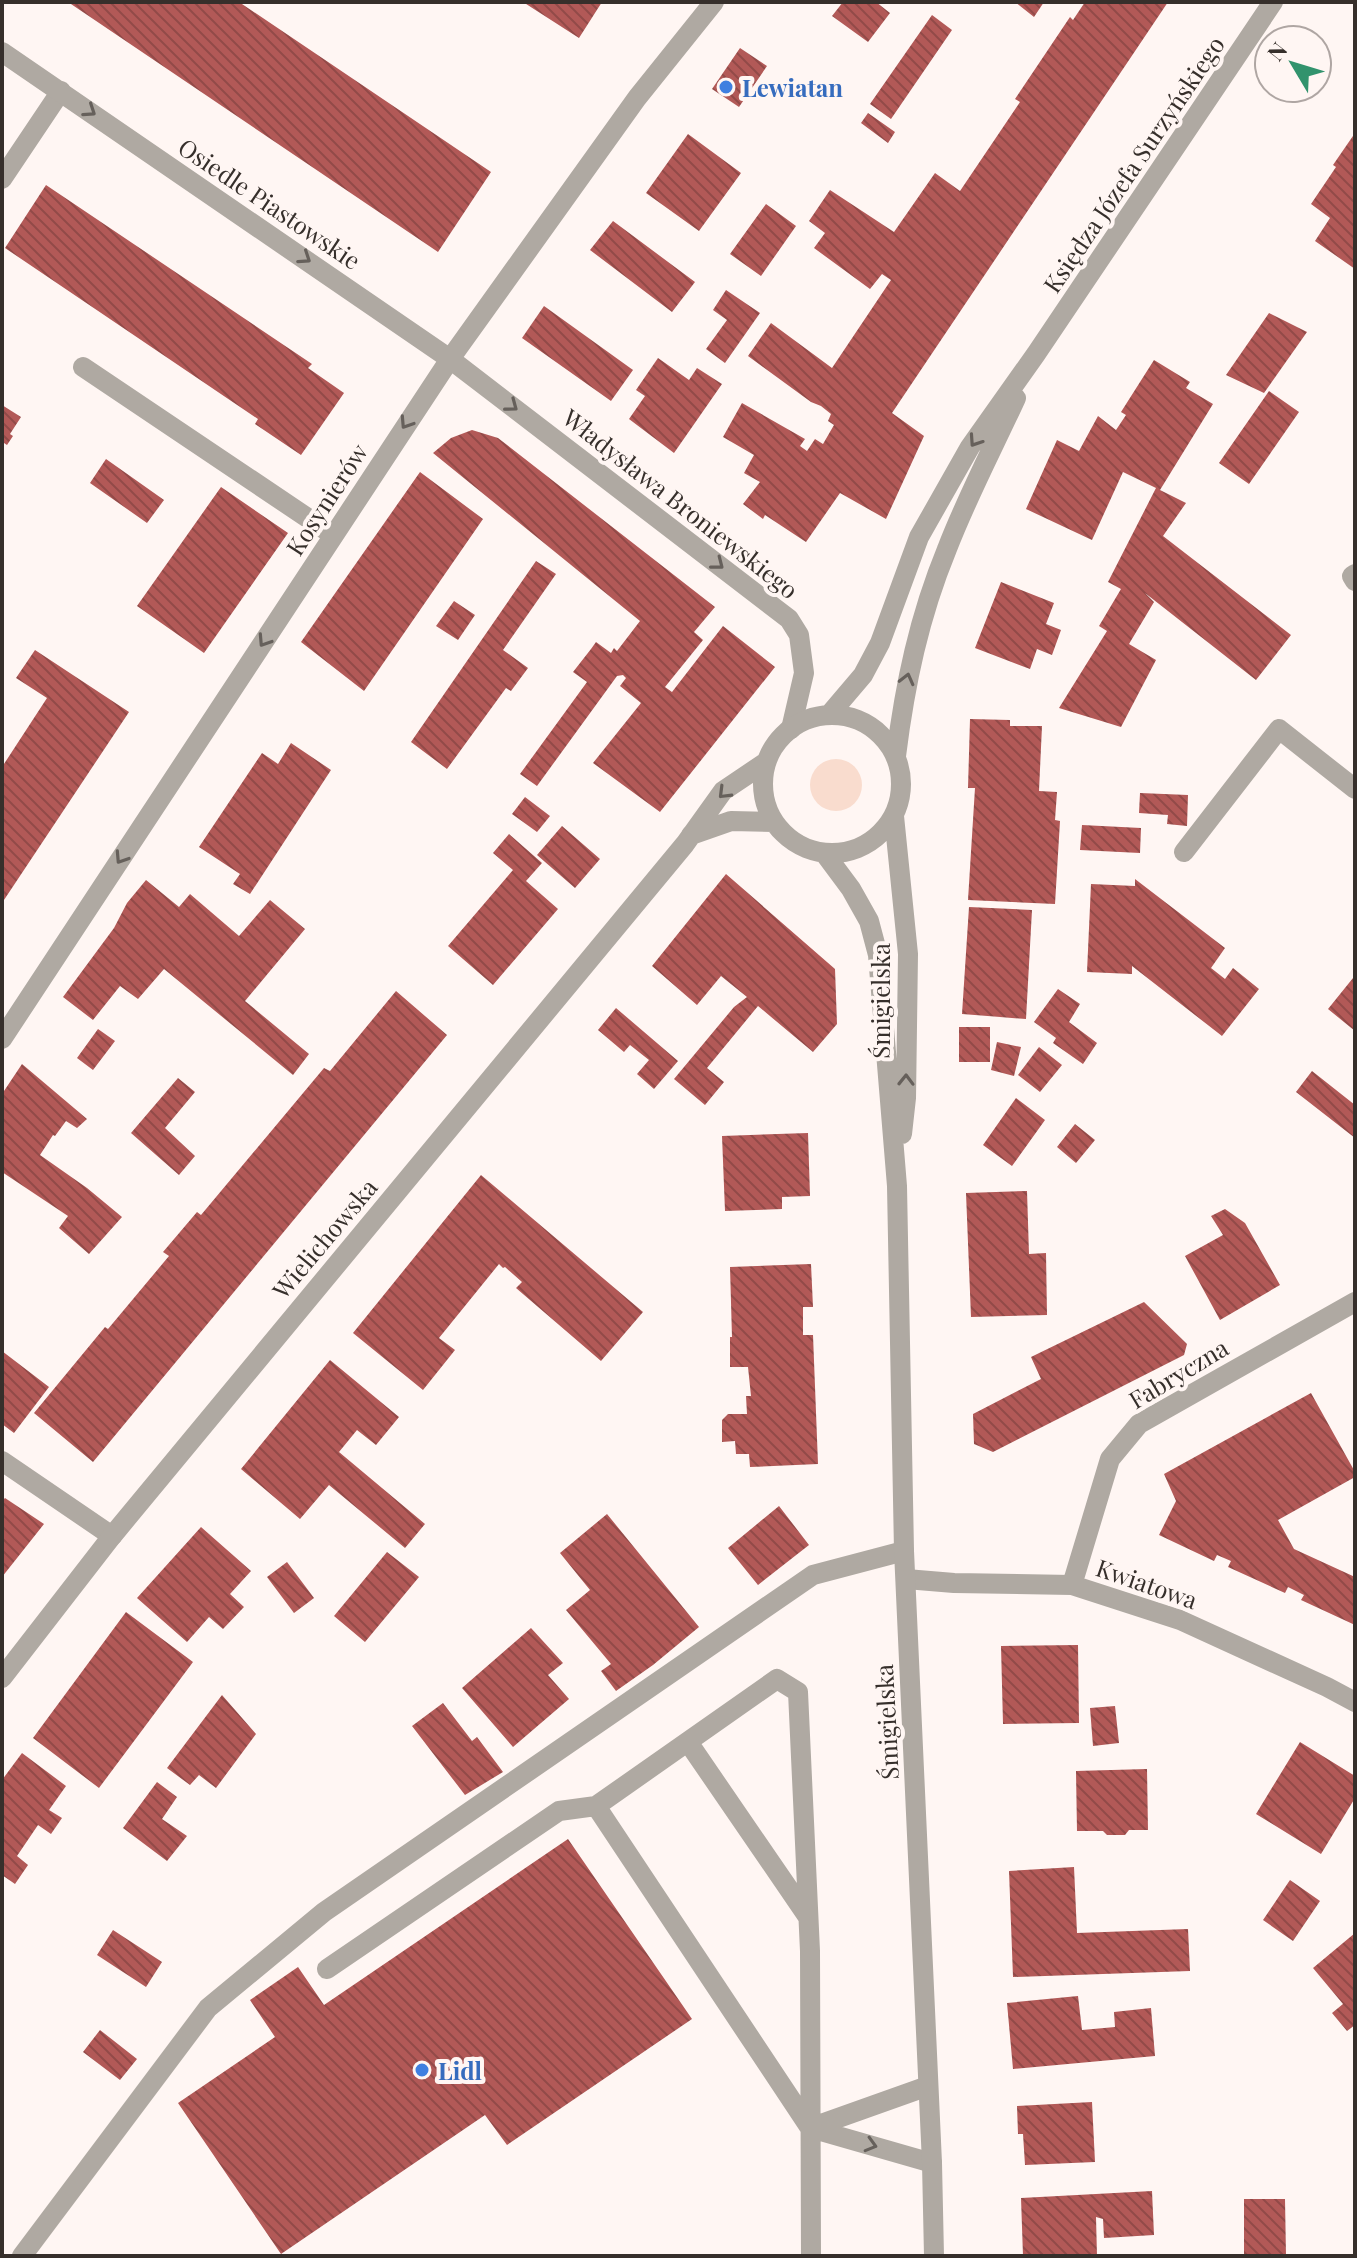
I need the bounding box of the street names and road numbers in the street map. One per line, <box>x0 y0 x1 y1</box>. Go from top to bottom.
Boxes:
street label: Księdza Józefa Surzyńskiego <box>1035 30 1231 298</box>
street label: Osiedle Piastowskie <box>173 130 367 276</box>
street label: Władysława Broniewskiego <box>556 400 805 605</box>
street label: Kosynierów <box>278 437 374 561</box>
street label: Śmigielska <box>864 943 896 1059</box>
street label: Wielichowska <box>264 1171 384 1305</box>
street label: Fabryczna <box>1122 1331 1234 1415</box>
street label: Kwiatowa <box>1092 1551 1202 1615</box>
street label: Śmigielska <box>867 1663 905 1781</box>

